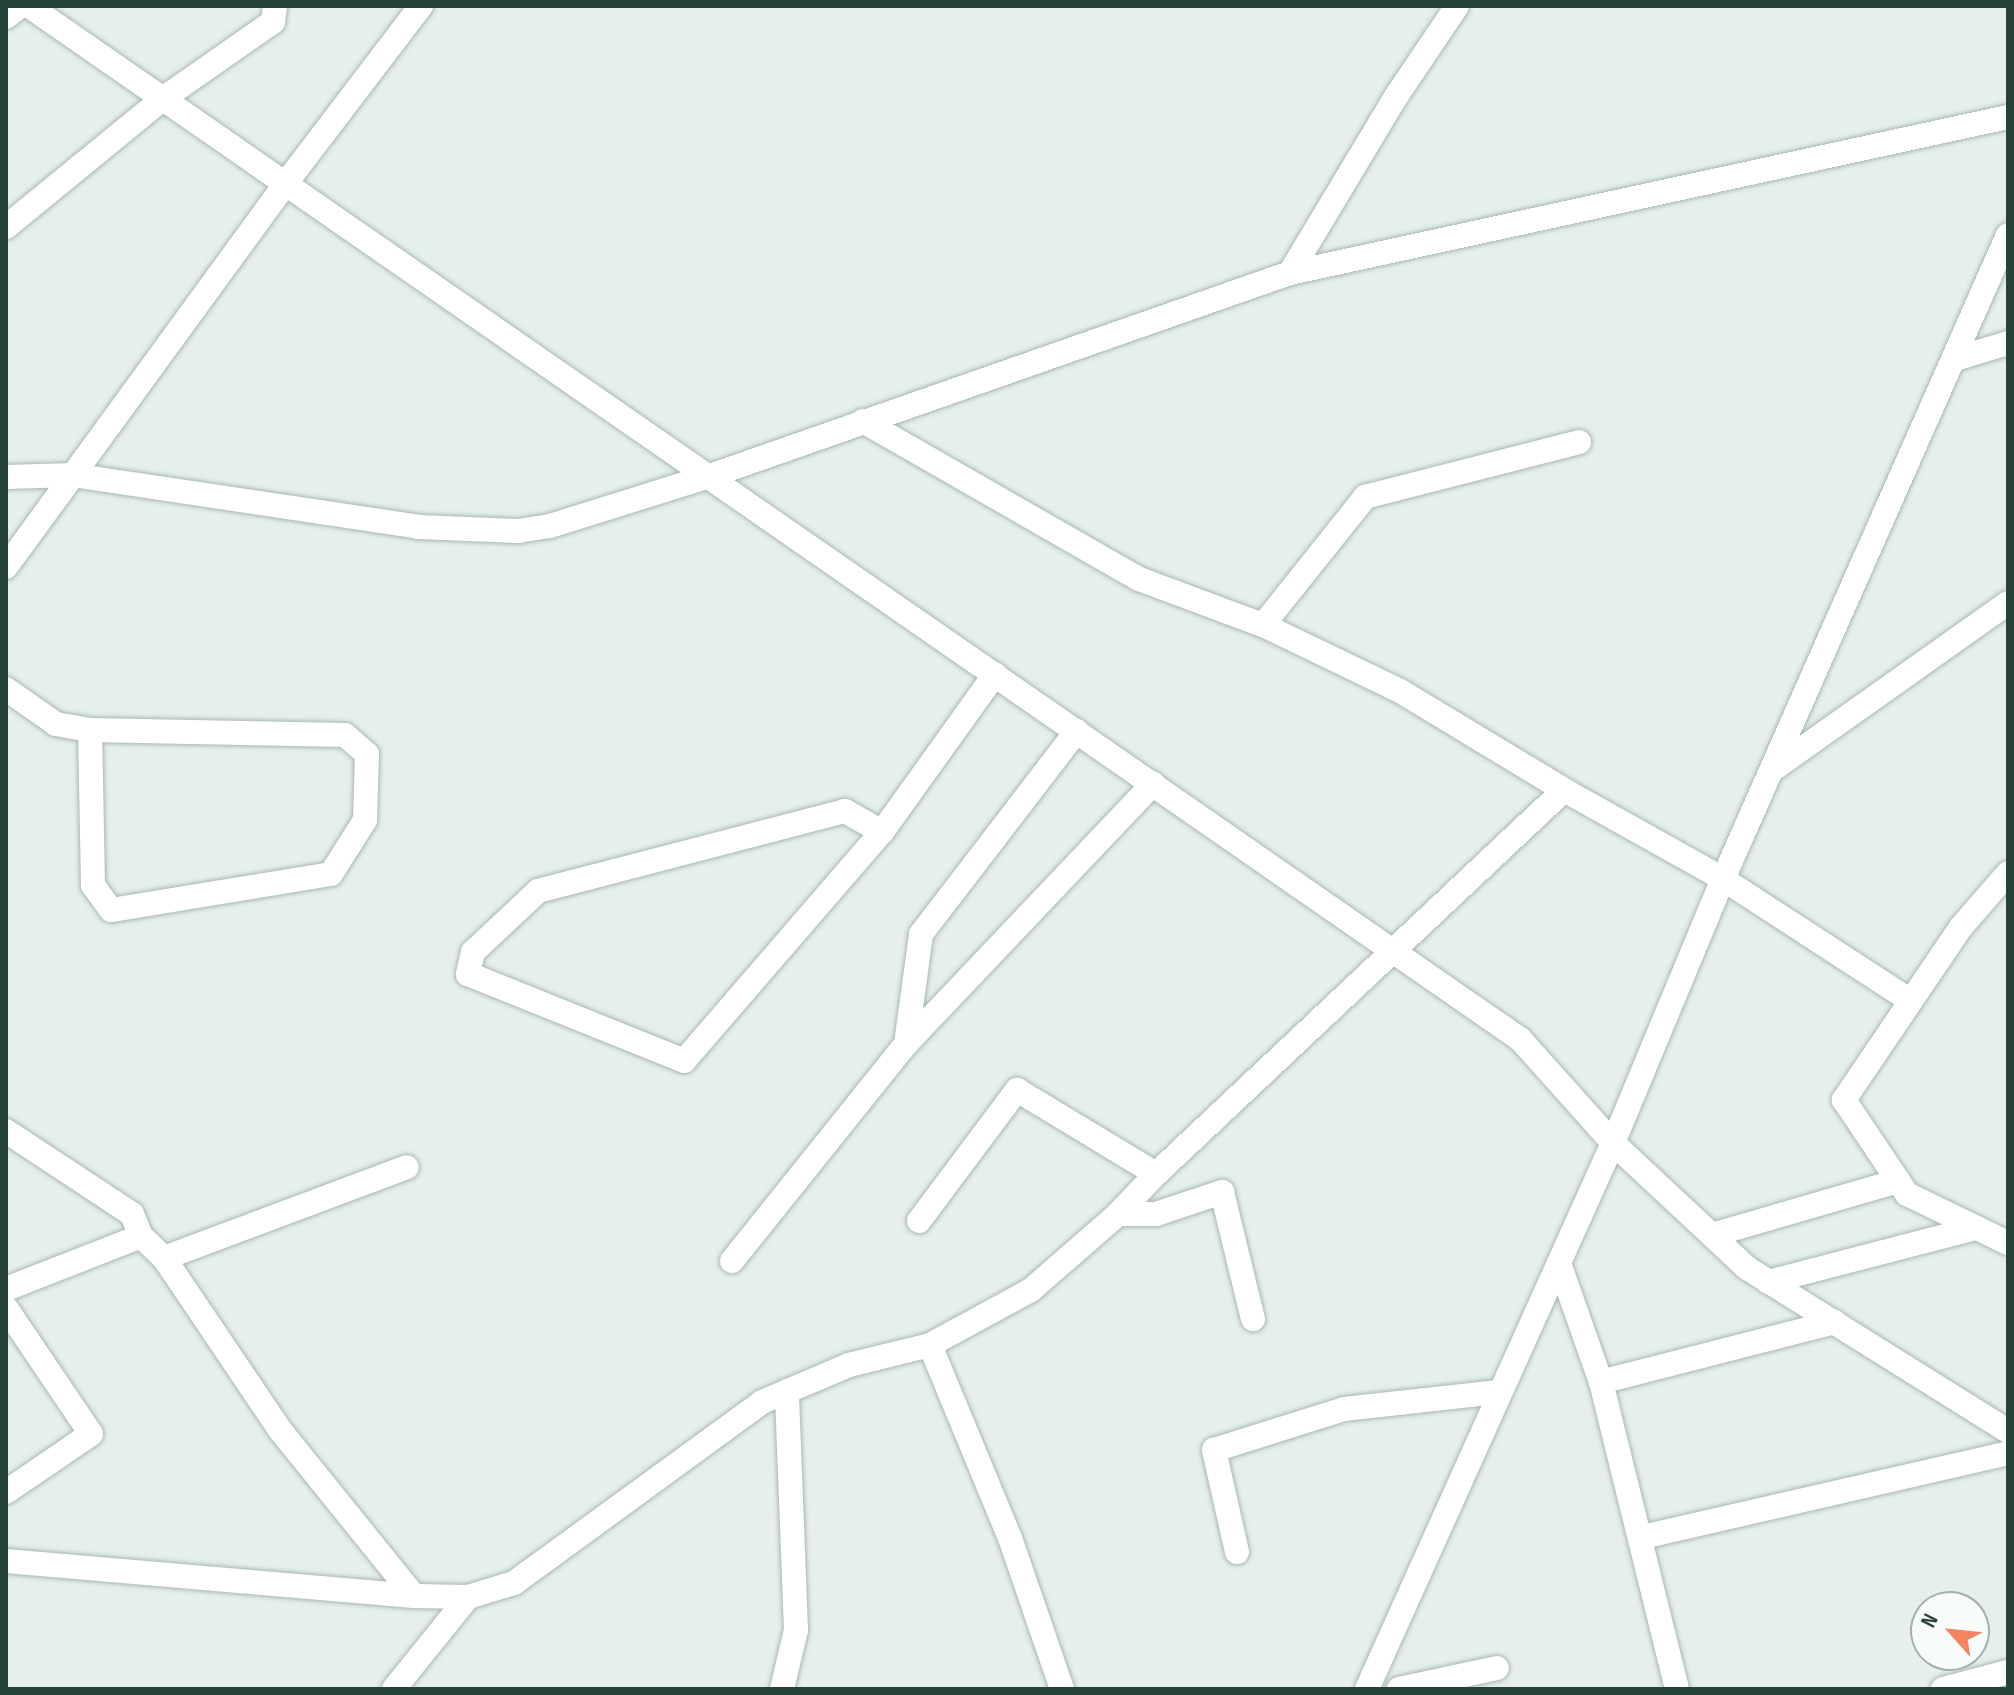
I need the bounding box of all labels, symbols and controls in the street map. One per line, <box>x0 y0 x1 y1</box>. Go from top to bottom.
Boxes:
north arrow <box>1910 1591 1990 1671</box>
text: N <box>1915 1609 1945 1632</box>

